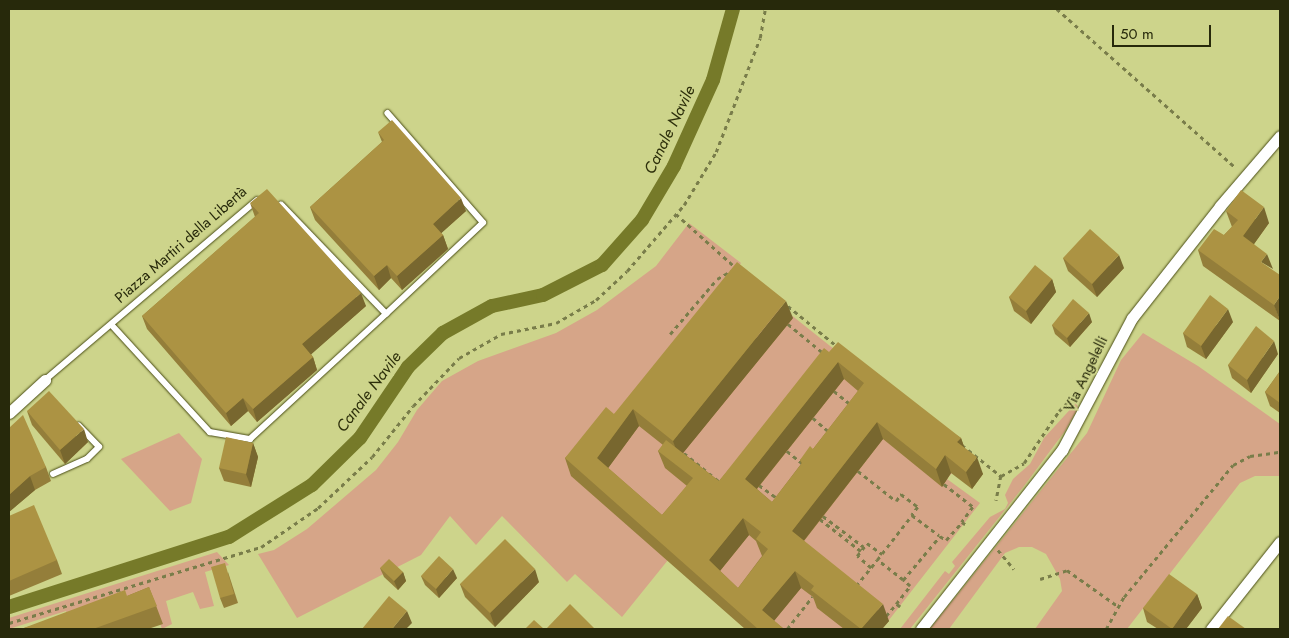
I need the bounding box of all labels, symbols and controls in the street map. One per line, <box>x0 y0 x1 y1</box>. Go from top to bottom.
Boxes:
scale bar <box>1114 15 1213 47</box>
text: 50 m <box>1120 23 1154 45</box>
water label: Canale Navile <box>640 83 700 177</box>
street label: Piazza Martiri della Libertà <box>111 183 251 307</box>
street label: Via Angelelli <box>1060 333 1112 415</box>
water label: Canale Navile <box>332 348 406 436</box>

